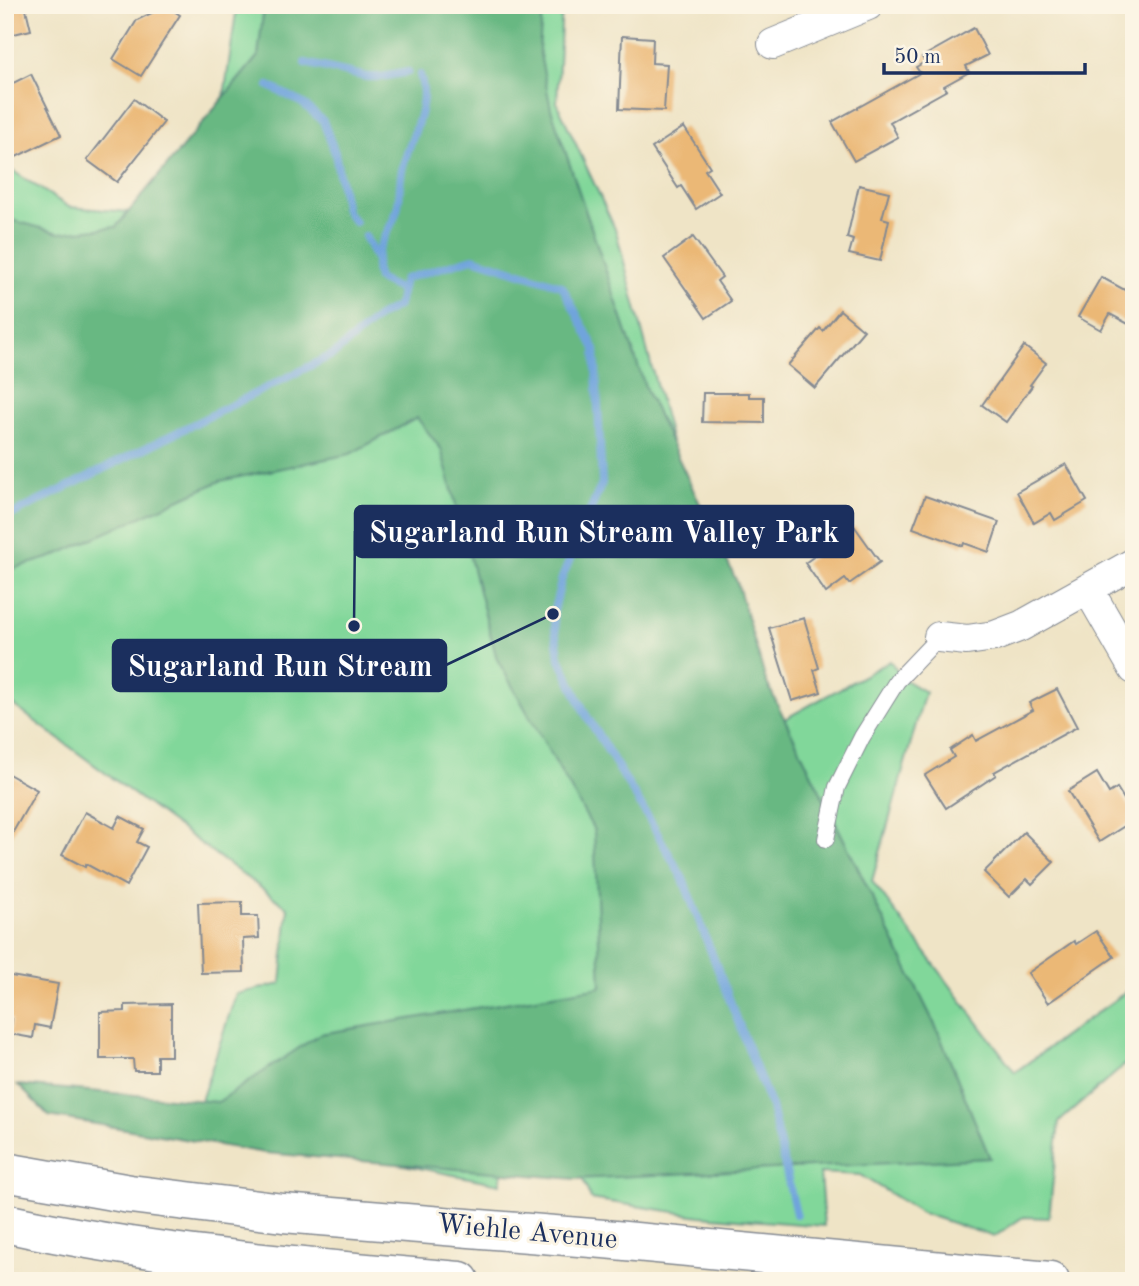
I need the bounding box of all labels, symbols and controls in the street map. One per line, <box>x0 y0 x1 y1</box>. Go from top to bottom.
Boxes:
scale bar <box>884 32 1085 76</box>
text: 50 m <box>894 47 941 68</box>
callout: Sugarland Run Stream Valley Park <box>355 506 853 557</box>
text: Sugarland Run Stream Valley Park <box>369 519 839 549</box>
callout: Sugarland Run Stream <box>113 640 446 691</box>
text: Sugarland Run Stream <box>127 653 433 683</box>
street label: Wiehle Avenue <box>435 1211 619 1255</box>

